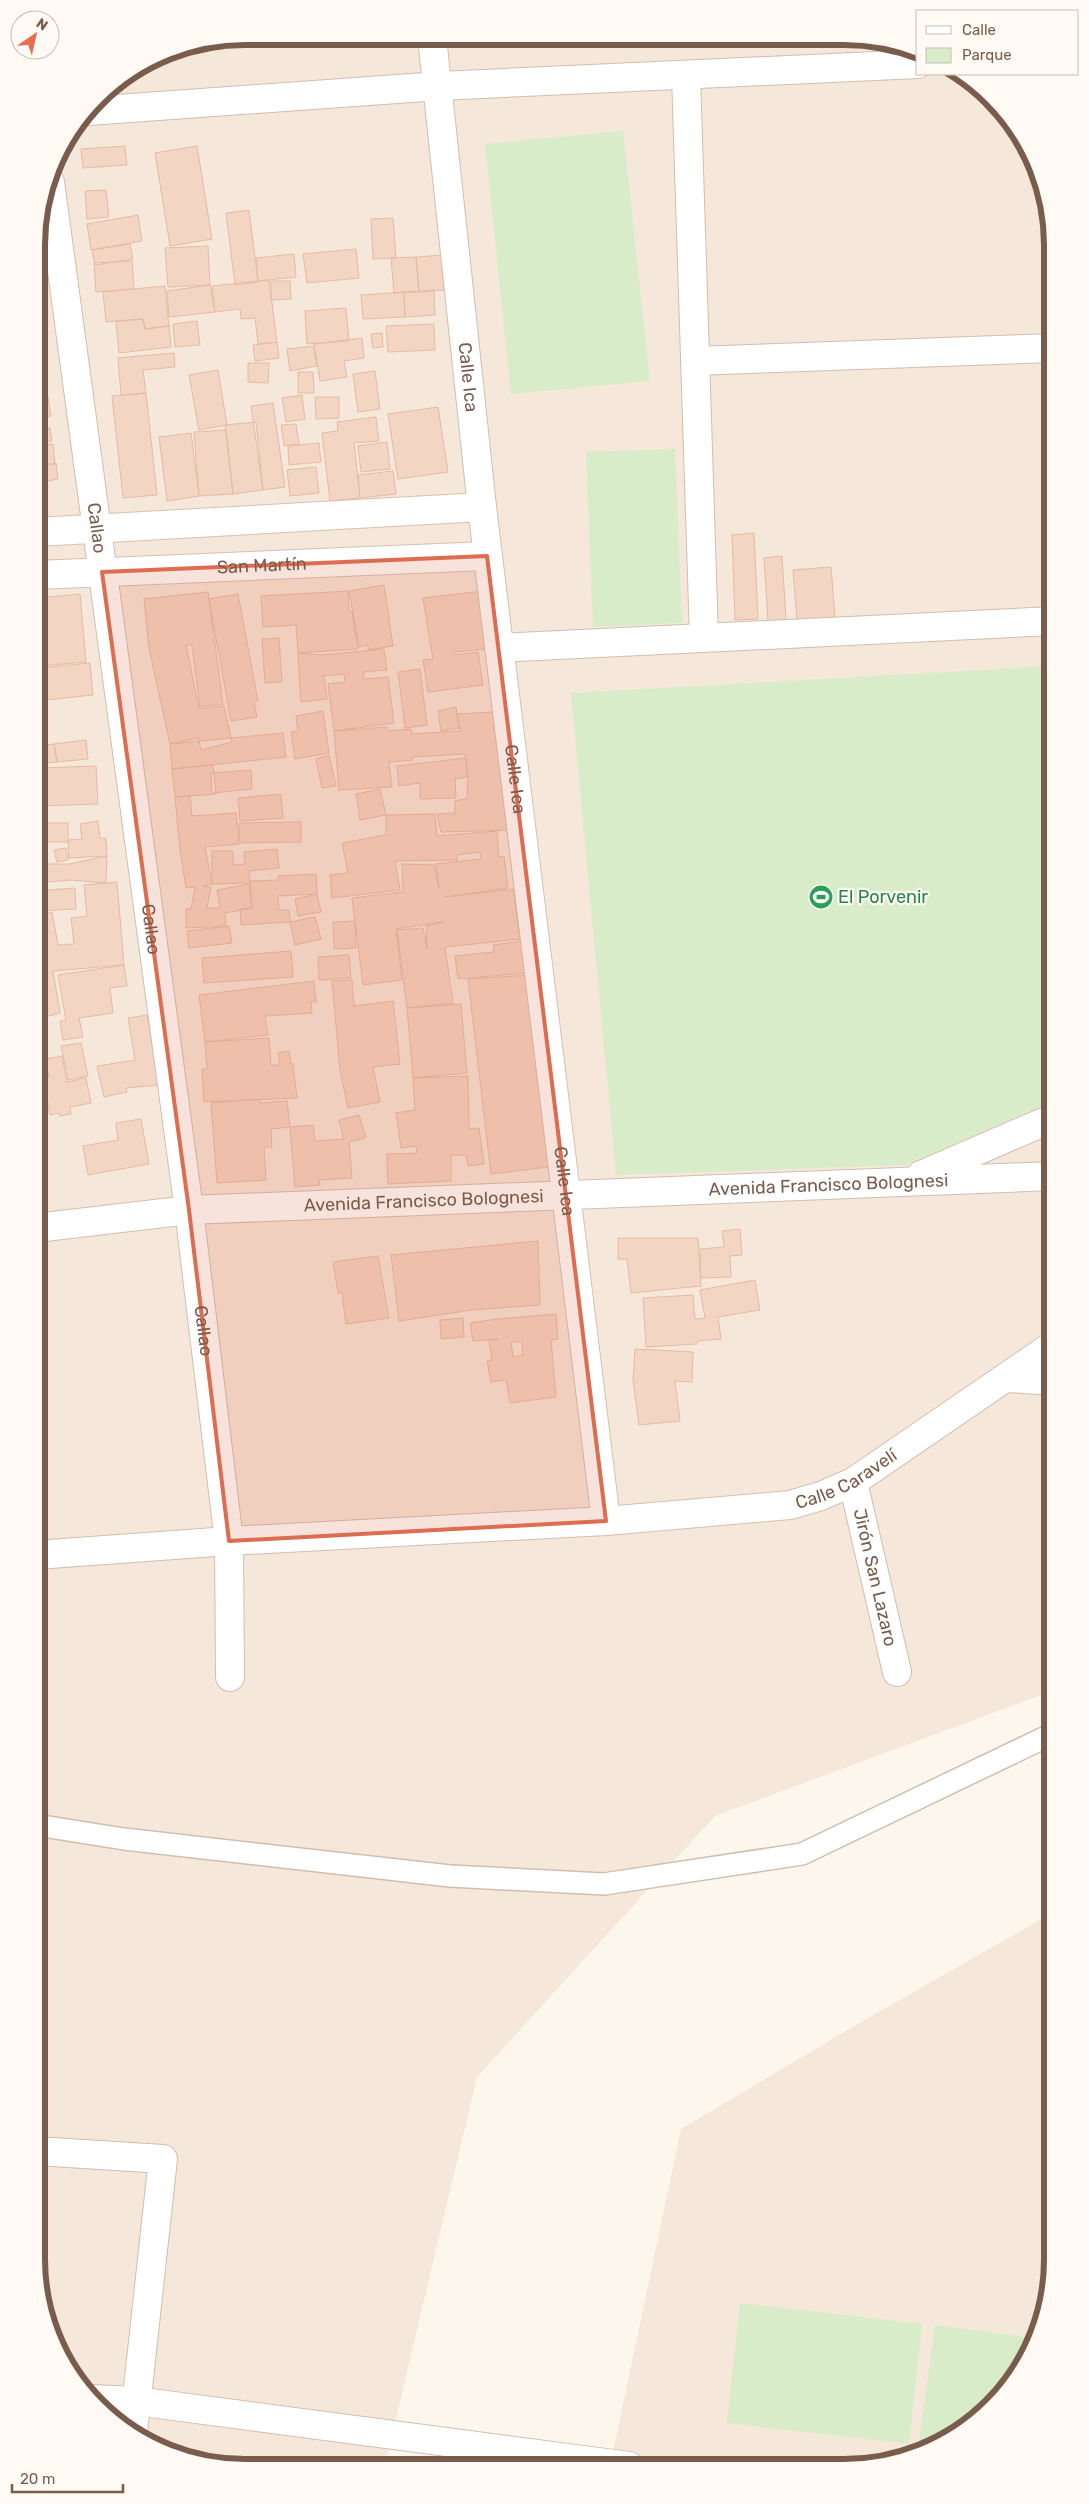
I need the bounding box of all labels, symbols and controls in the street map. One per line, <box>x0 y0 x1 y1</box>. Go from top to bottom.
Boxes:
north arrow <box>10 10 60 60</box>
legend <box>916 10 1079 75</box>
text: N <box>33 15 51 35</box>
text: Calle <box>962 21 996 39</box>
text: Parque <box>962 46 1012 64</box>
street label: Calle Ica <box>454 341 483 413</box>
street label: Callao <box>82 501 111 555</box>
street label: San Martín <box>216 553 307 578</box>
street label: Calle Ica <box>500 743 530 815</box>
sports icon: El Porvenir <box>808 884 834 910</box>
place label: El Porvenir <box>838 886 928 908</box>
street label: Callao <box>137 902 165 956</box>
street label: Calle Ica <box>549 1145 580 1217</box>
street label: Avenida Francisco Bolognesi <box>708 1169 949 1201</box>
street label: Avenida Francisco Bolognesi <box>303 1185 544 1216</box>
street label: Callao <box>190 1304 218 1357</box>
street label: Calle Caravelí <box>793 1443 903 1514</box>
street label: Jirón San Lazaro <box>849 1506 902 1649</box>
scale bar <box>12 2462 124 2494</box>
text: 20 m <box>20 2470 55 2488</box>

